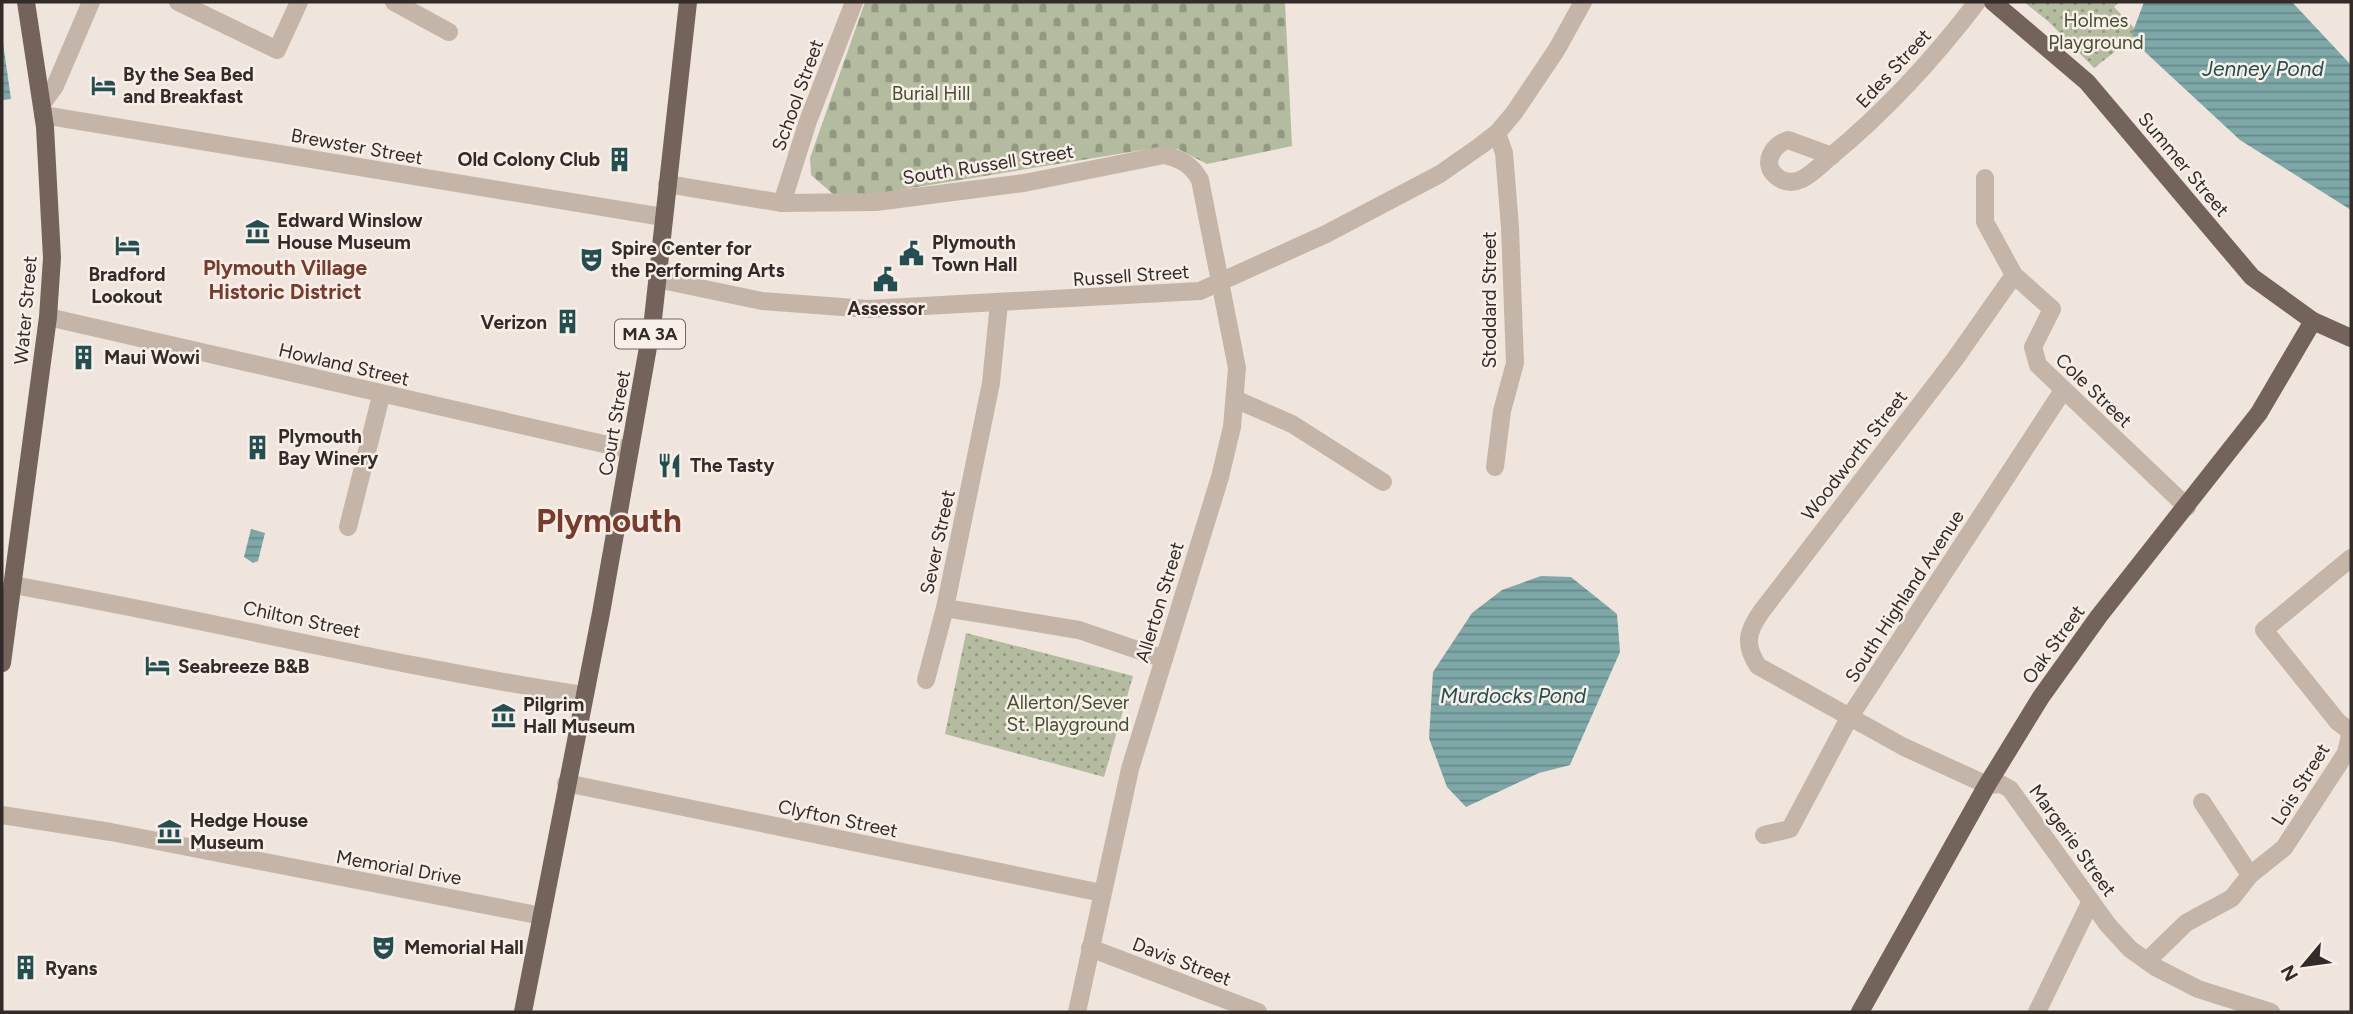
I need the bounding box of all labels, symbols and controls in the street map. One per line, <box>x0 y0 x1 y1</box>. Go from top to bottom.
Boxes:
park label: Holmes Playground <box>2048 9 2144 54</box>
street label: Edes Street <box>1851 24 1936 113</box>
street label: School Street <box>767 36 828 154</box>
water label: Jenney Pond <box>2201 56 2324 81</box>
place label: By the Sea Bed and Breakfast <box>123 63 254 108</box>
hotel icon: By the Sea Bed and Breakfast <box>89 71 117 99</box>
park label: Burial Hill <box>892 82 970 105</box>
street label: Summer Street <box>2133 107 2234 221</box>
street label: Brewster Street <box>289 124 425 169</box>
street label: South Russell Street <box>901 140 1075 189</box>
building icon: Old Colony Club <box>606 145 634 173</box>
place label: Old Colony Club <box>457 148 600 171</box>
place label: Edward Winslow House Museum <box>277 209 423 254</box>
museum icon: Edward Winslow House Museum <box>243 217 271 245</box>
place label: Plymouth Town Hall <box>932 231 1017 276</box>
street label: Stoddard Street <box>1478 231 1501 369</box>
hotel icon: Bradford Lookout <box>113 232 141 260</box>
place label: Spire Center for the Performing Arts <box>611 237 785 282</box>
public building icon: Plymouth Town Hall <box>898 239 926 267</box>
theatre icon: Spire Center for the Performing Arts <box>577 245 605 273</box>
street label: Water Street <box>9 255 42 365</box>
district label: Plymouth Village Historic District <box>203 255 367 304</box>
street label: Russell Street <box>1072 260 1190 291</box>
place label: Bradford Lookout <box>88 263 166 308</box>
public building icon: Assessor <box>872 266 900 294</box>
place label: Assessor <box>847 297 925 320</box>
building icon: Verizon <box>553 308 581 336</box>
place label: Verizon <box>480 311 547 334</box>
road number: MA 3A <box>615 320 685 348</box>
street label: Howland Street <box>276 338 411 391</box>
building icon: Maui Wowi <box>70 343 98 371</box>
place label: Maui Wowi <box>104 346 200 369</box>
street label: Cole Street <box>2051 348 2137 432</box>
street label: Court Street <box>594 368 635 478</box>
street label: Woodworth Street <box>1797 386 1912 525</box>
place label: Plymouth Bay Winery <box>278 425 378 470</box>
building icon: Plymouth Bay Winery <box>244 433 272 461</box>
restaurant icon: The Tasty <box>656 451 684 479</box>
place label: The Tasty <box>690 454 774 477</box>
street label: Sever Street <box>915 488 960 596</box>
district label: Plymouth <box>536 501 682 540</box>
street label: South Highland Avenue <box>1840 506 1969 687</box>
street label: Allerton Street <box>1130 539 1189 665</box>
street label: Chilton Street <box>241 596 363 643</box>
street label: Oak Street <box>2017 601 2090 688</box>
hotel icon: Seabreeze B&B <box>144 652 172 680</box>
place label: Seabreeze B&B <box>178 655 309 678</box>
water label: Murdocks Pond <box>1440 683 1587 708</box>
park label: Allerton/Sever St. Playground <box>1007 691 1130 736</box>
place label: Pilgrim Hall Museum <box>523 693 635 738</box>
museum icon: Pilgrim Hall Museum <box>489 701 517 729</box>
street label: Lois Street <box>2266 739 2335 829</box>
street label: Margerie Street <box>2024 780 2121 901</box>
street label: Clyfton Street <box>776 795 900 842</box>
place label: Hedge House Museum <box>190 809 308 854</box>
museum icon: Hedge House Museum <box>156 817 184 845</box>
street label: Memorial Drive <box>334 845 463 890</box>
north arrow <box>2269 930 2339 1000</box>
street label: Davis Street <box>1129 932 1234 991</box>
theatre icon: Memorial Hall <box>370 933 398 961</box>
place label: Memorial Hall <box>404 936 524 959</box>
building icon: Ryans <box>11 954 39 982</box>
place label: Ryans <box>45 957 97 980</box>
text: N <box>2276 961 2303 985</box>

